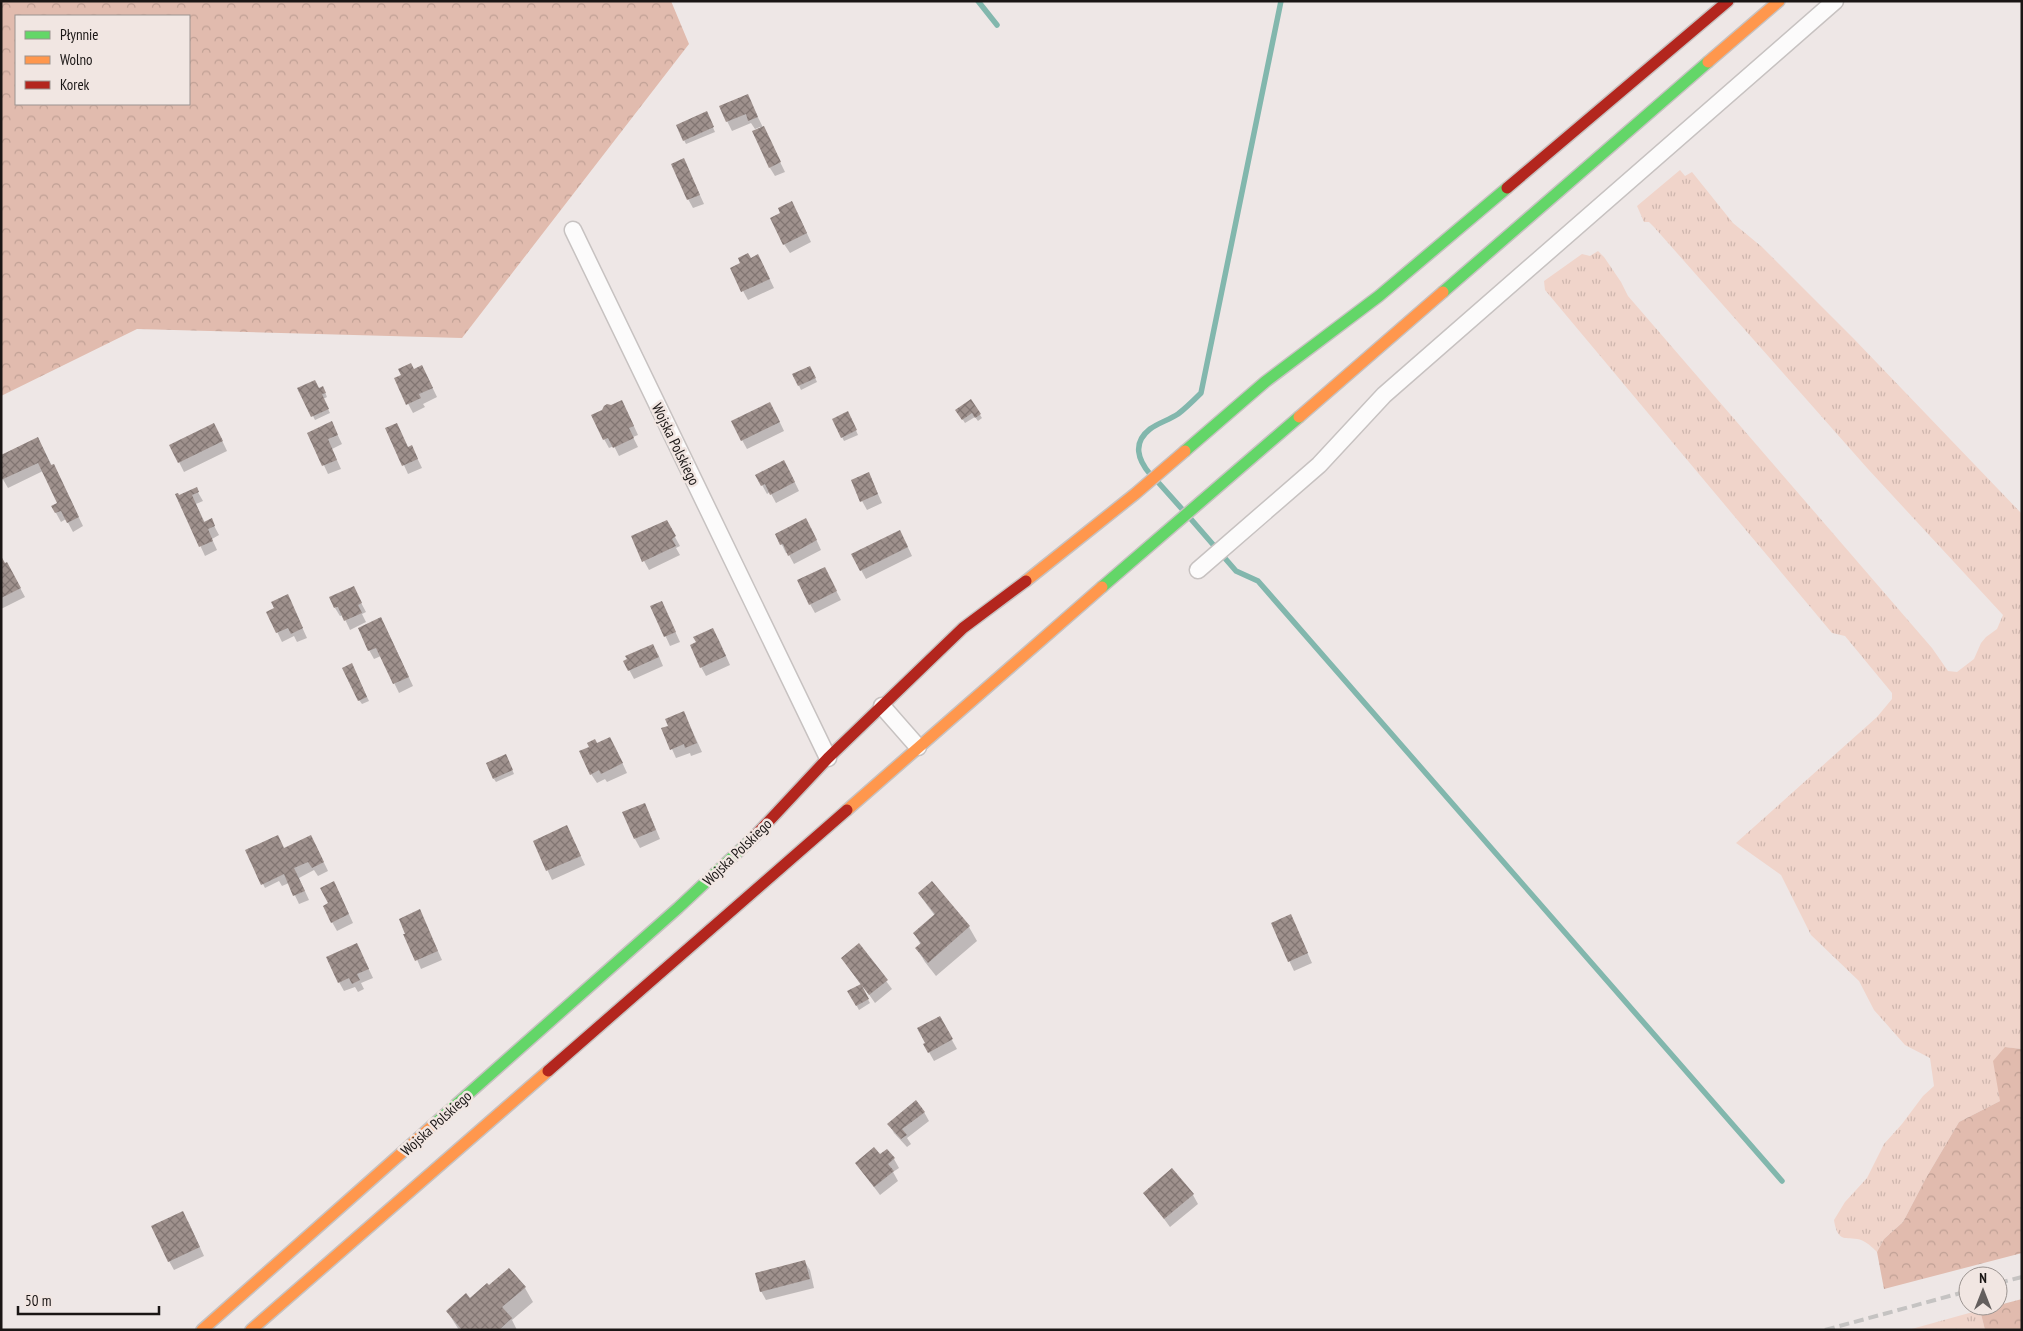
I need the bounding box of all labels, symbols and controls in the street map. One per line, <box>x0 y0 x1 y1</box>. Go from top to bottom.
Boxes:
legend <box>15 15 190 105</box>
text: Płynnie <box>60 25 99 44</box>
text: Wolno <box>60 50 93 69</box>
text: Korek <box>60 75 90 94</box>
street label: Wojska Polskiego <box>648 400 704 488</box>
street label: Wojska Polskiego <box>698 814 776 890</box>
street label: Wojska Polskiego <box>397 1086 475 1160</box>
north arrow <box>1958 1266 2008 1316</box>
text: N <box>1979 1269 1987 1287</box>
scale bar <box>18 1284 159 1316</box>
text: 50 m <box>25 1291 51 1310</box>

